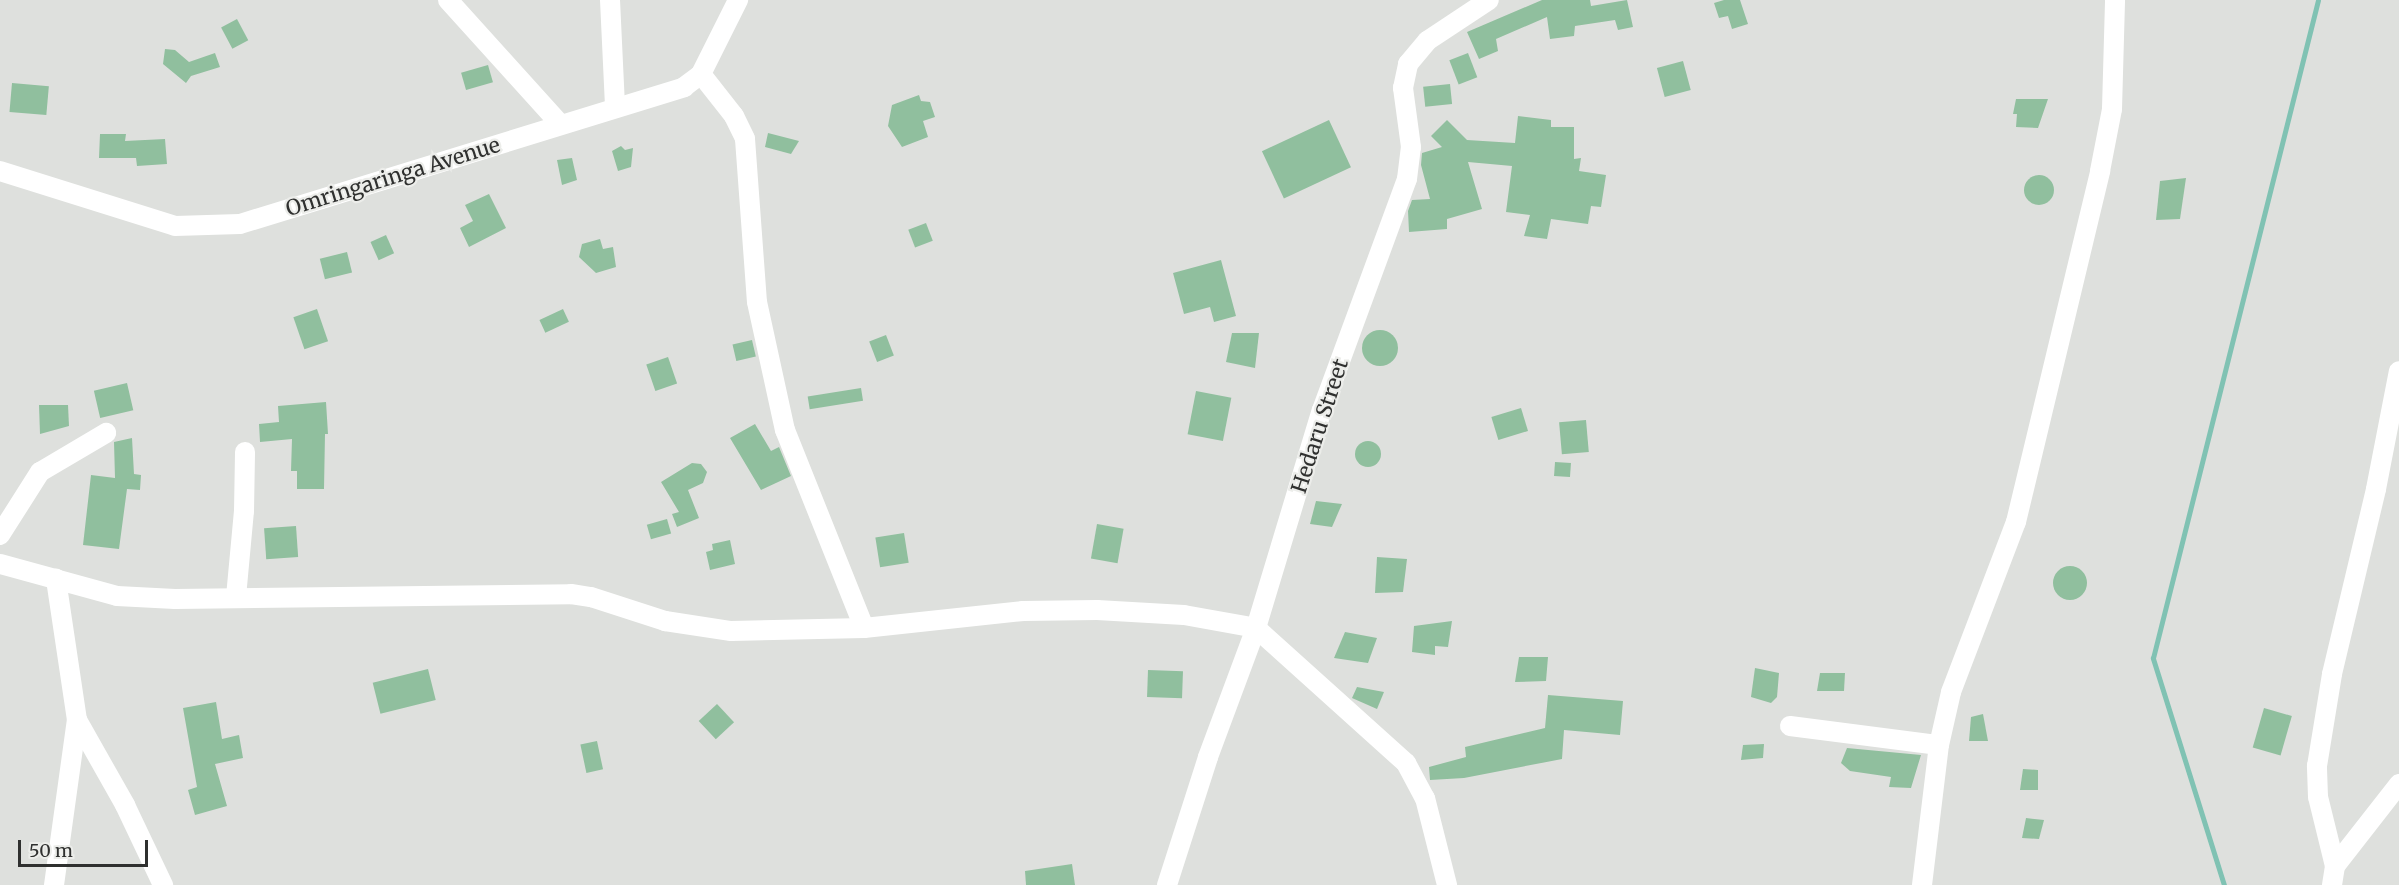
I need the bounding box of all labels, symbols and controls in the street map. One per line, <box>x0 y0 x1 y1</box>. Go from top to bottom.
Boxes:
street label: Omringaringa Avenue <box>283 132 503 222</box>
street label: Hedaru Street <box>1286 356 1354 496</box>
scale bar <box>21 828 152 866</box>
text: 50 m <box>29 839 73 862</box>

